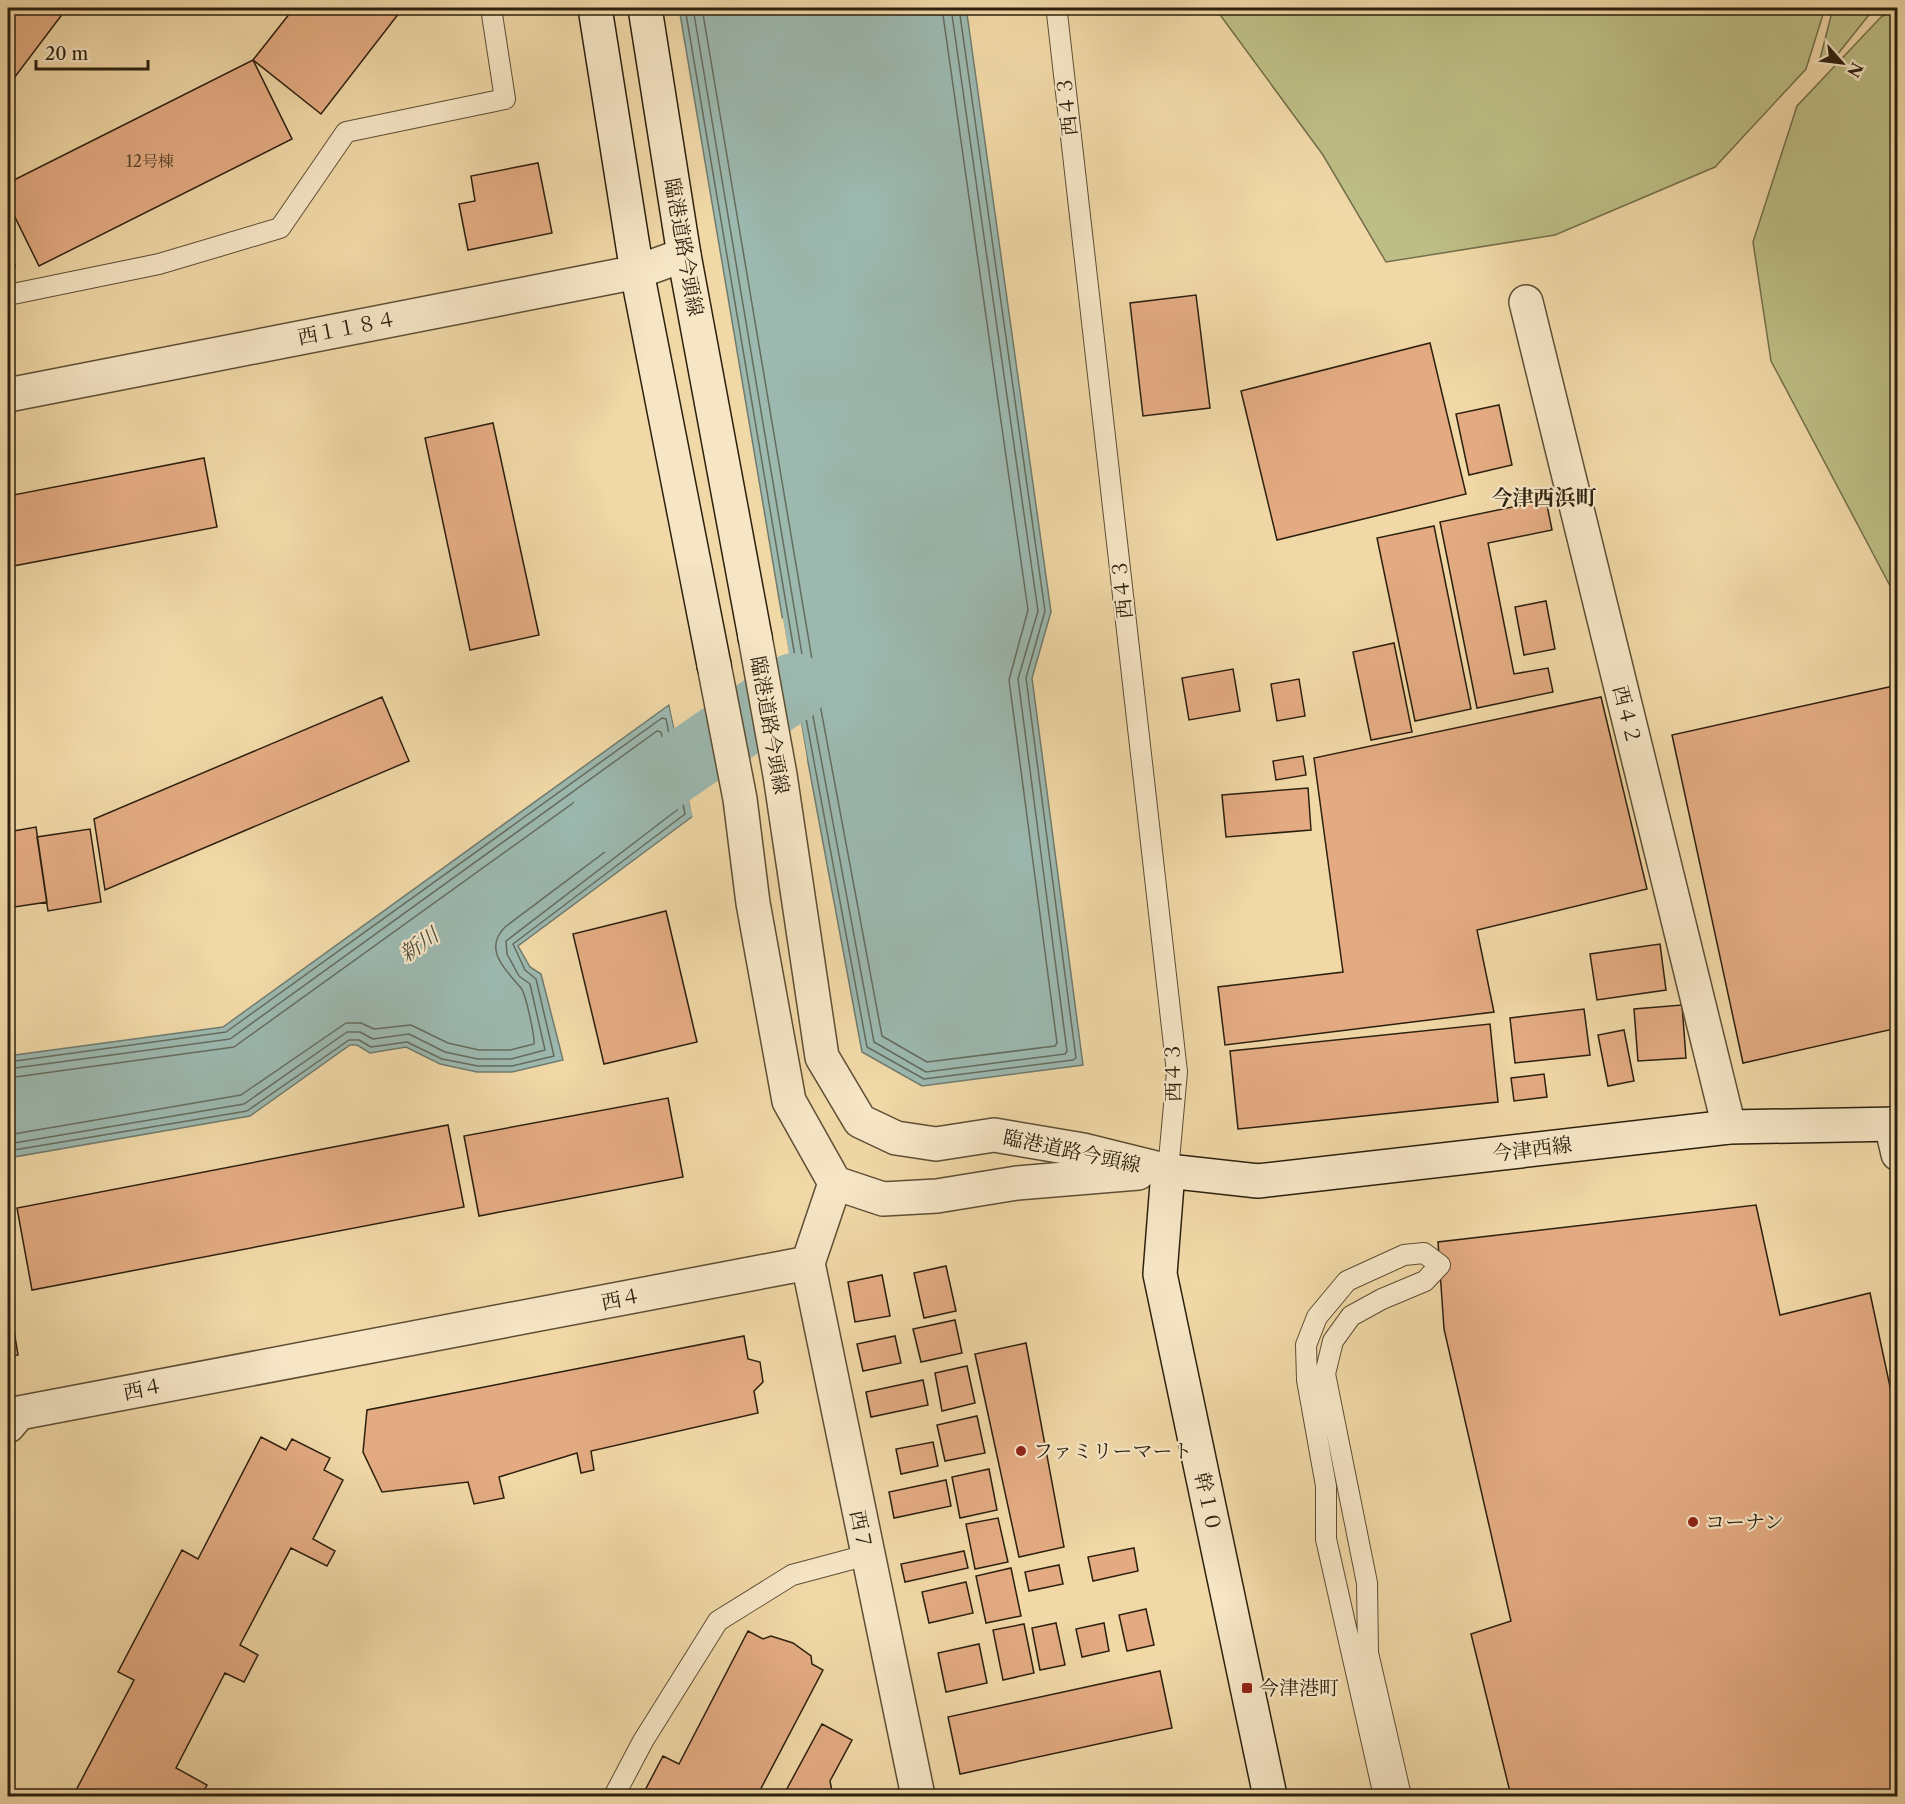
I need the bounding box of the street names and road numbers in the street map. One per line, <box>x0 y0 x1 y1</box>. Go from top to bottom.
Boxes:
street label: 西４３ <box>1052 75 1082 137</box>
street label: 臨港道路今頭線 <box>660 176 708 318</box>
street label: 西１１８４ <box>296 307 398 349</box>
street label: 西４３ <box>1107 558 1137 620</box>
street label: 臨港道路今頭線 <box>746 654 794 796</box>
street label: 西４２ <box>1608 683 1646 747</box>
street label: 西４３ <box>1160 1042 1186 1102</box>
street label: 臨港道路今頭線 <box>1001 1125 1143 1177</box>
street label: 今津西線 <box>1491 1132 1573 1166</box>
street label: 西４ <box>599 1283 643 1315</box>
street label: 西４ <box>121 1373 165 1405</box>
street label: 幹１０ <box>1190 1470 1226 1534</box>
street label: 西７ <box>845 1508 877 1552</box>

